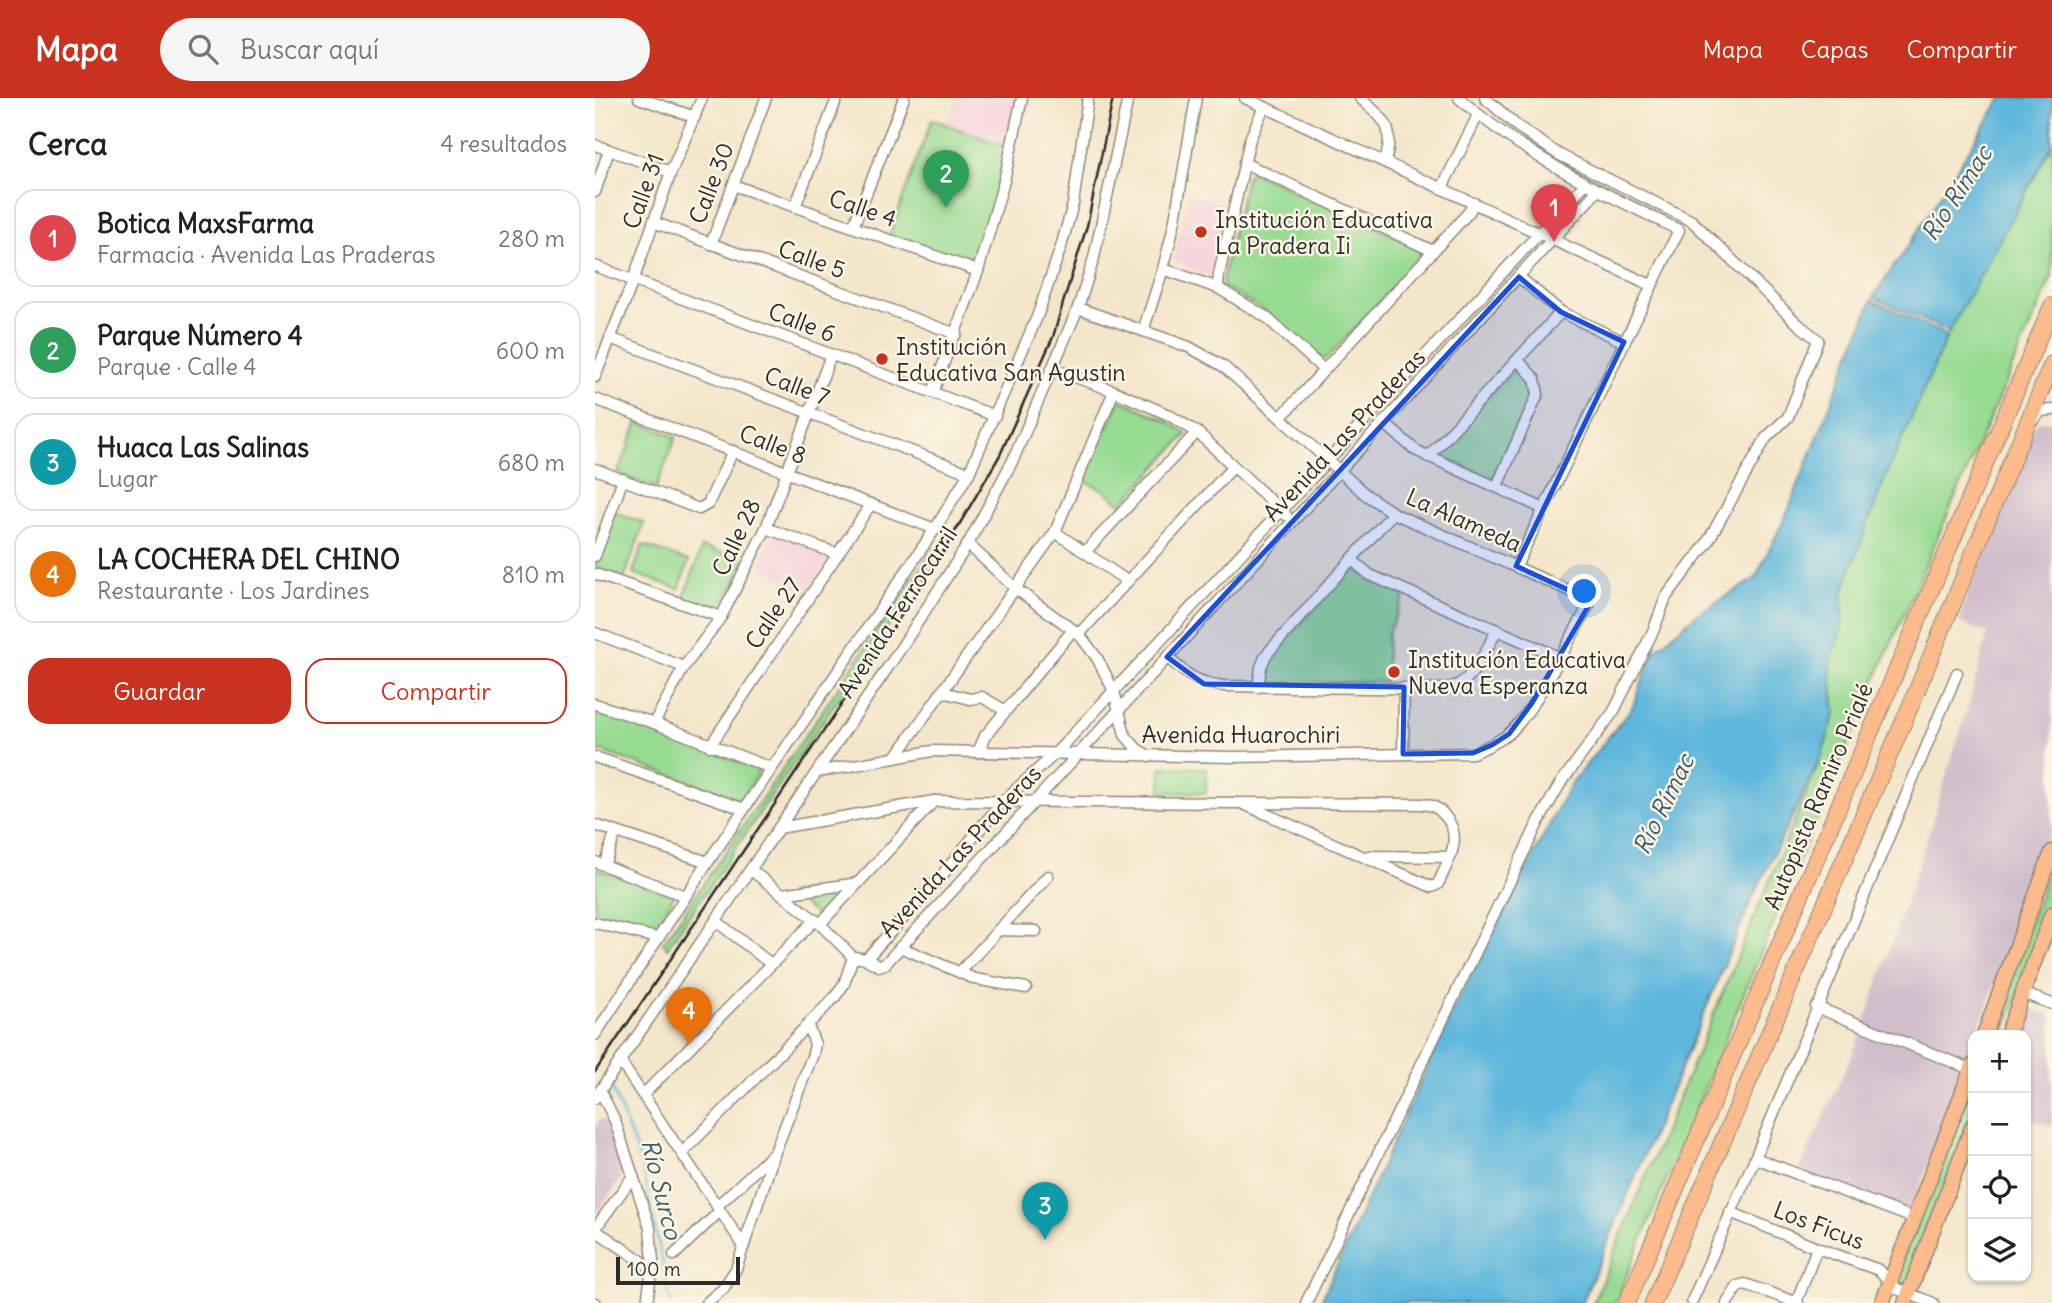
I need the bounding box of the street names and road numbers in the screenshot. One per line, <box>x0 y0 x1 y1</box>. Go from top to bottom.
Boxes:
street label: Calle 30 <box>682 138 740 228</box>
street label: Calle 31 <box>616 149 670 233</box>
street label: Calle 4 <box>825 183 901 233</box>
street label: Calle 5 <box>774 233 850 285</box>
street label: Calle 6 <box>764 296 840 348</box>
street label: Avenida Las Praderas <box>1257 343 1431 527</box>
street label: Calle 7 <box>760 360 834 412</box>
street label: Calle 8 <box>735 418 811 470</box>
street label: La Alameda <box>1402 482 1526 558</box>
street label: Calle 28 <box>706 494 766 580</box>
street label: Avenida Ferrocarril <box>831 521 963 703</box>
street label: Calle 27 <box>739 572 807 654</box>
street label: Autopista Ramiro Prialé <box>1757 678 1879 914</box>
street label: Avenida Huarochiri <box>1142 720 1340 749</box>
street label: Avenida Las Praderas <box>873 759 1047 943</box>
street label: Los Ficus <box>1770 1194 1868 1256</box>

